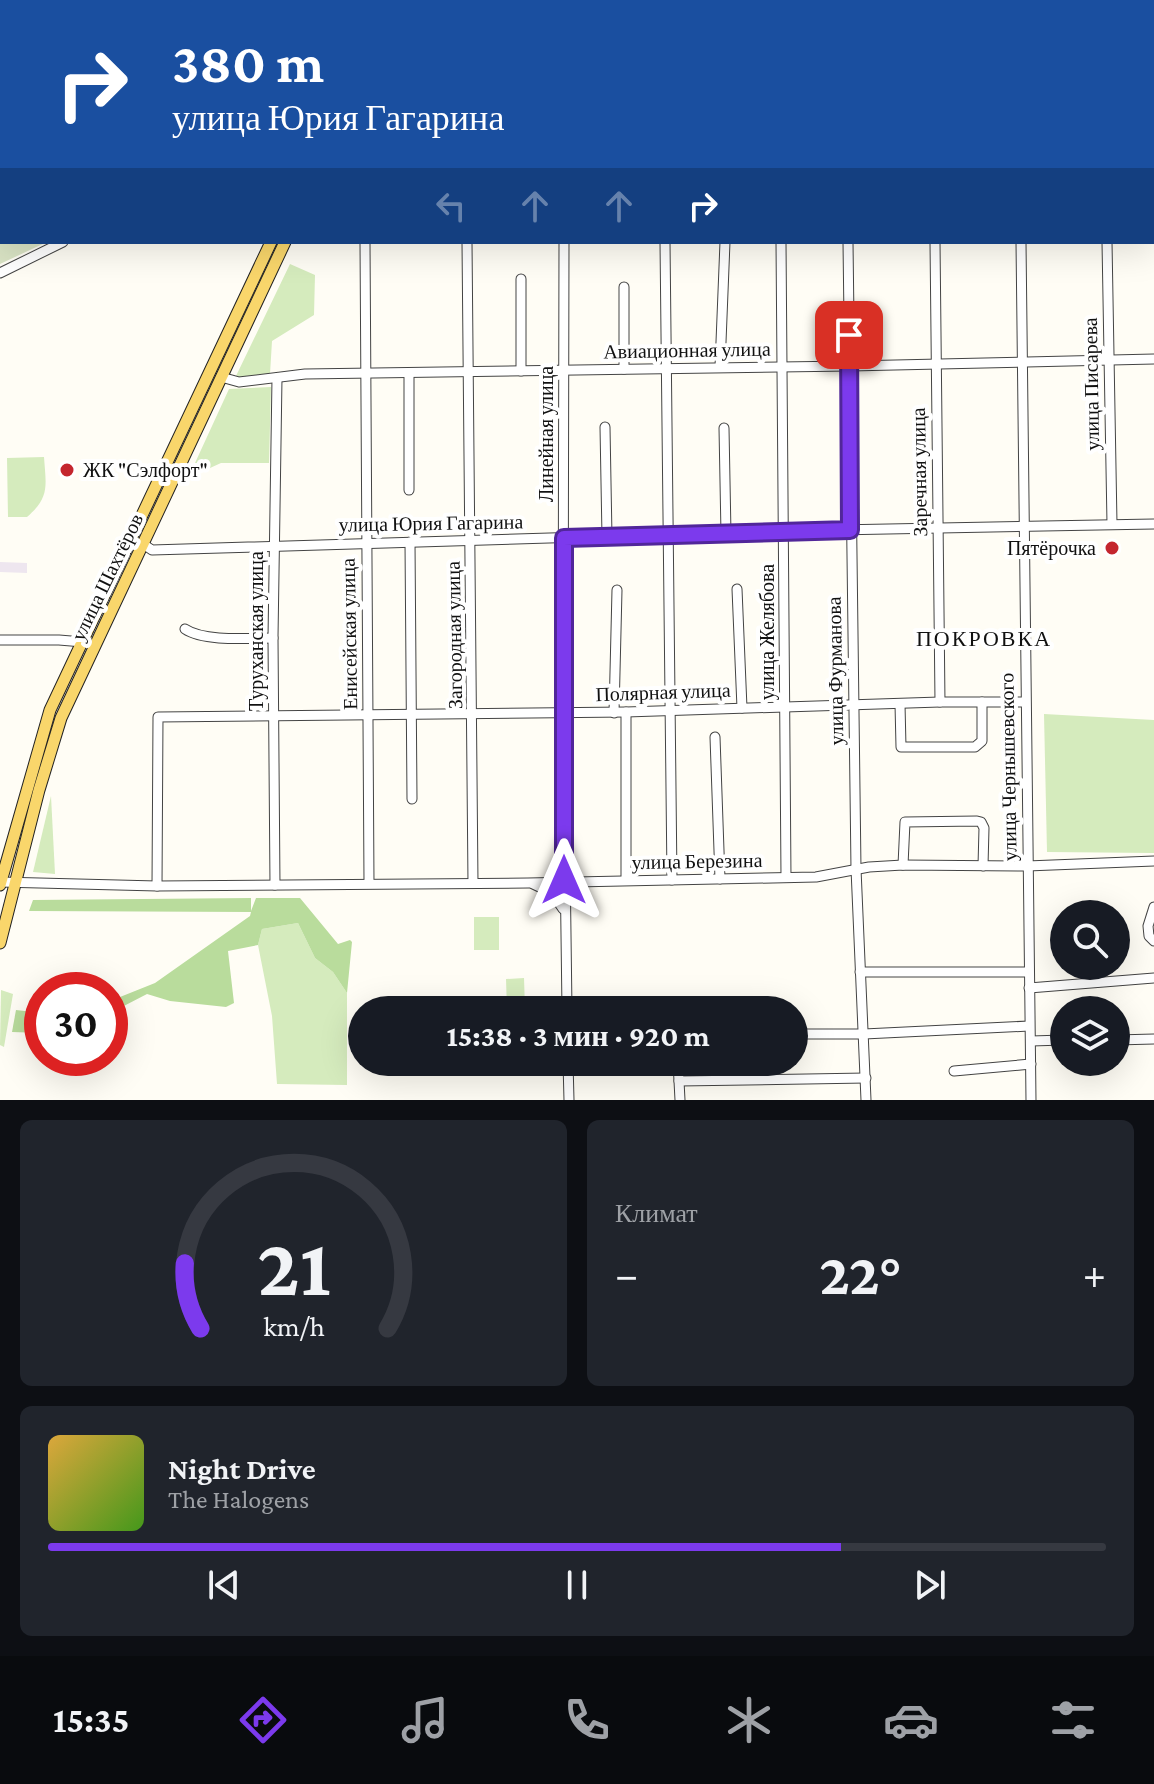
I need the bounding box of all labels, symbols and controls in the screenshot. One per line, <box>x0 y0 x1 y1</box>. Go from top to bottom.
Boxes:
icon: right <box>40 32 144 136</box>
text: 380 m <box>172 32 324 94</box>
text: улица Юрия Гагарина <box>172 98 504 138</box>
icon: left <box>429 184 473 228</box>
icon: ahead <box>513 184 557 228</box>
icon: ahead <box>597 184 641 228</box>
icon: right <box>681 184 725 228</box>
pin <box>815 301 883 369</box>
icon: arrive <box>827 313 871 357</box>
street label: улица Писарева <box>1079 317 1104 451</box>
street label: Авиационная улица <box>603 338 771 363</box>
street label: Линейная улица <box>535 366 558 502</box>
street label: Заречная улица <box>907 407 932 537</box>
place label: ЖК "Сэлфорт" <box>83 459 208 482</box>
marker: ЖК "Сэлфорт" <box>58 461 76 479</box>
street label: улица Шахтёров <box>67 510 148 645</box>
street label: улица Юрия Гагарина <box>338 510 524 537</box>
place label: Пятёрочка <box>1007 537 1096 560</box>
marker: Пятёрочка <box>1103 539 1121 557</box>
street label: Туруханская улица <box>245 551 268 711</box>
street label: Енисейская улица <box>337 558 362 710</box>
street label: Загородная улица <box>442 561 467 709</box>
street label: улица Желябова <box>756 564 779 700</box>
street label: улица Фурманова <box>823 596 848 746</box>
district label: ПОКРОВКА <box>916 626 1052 651</box>
street label: улица Чернышевского <box>995 673 1022 861</box>
street label: Полярная улица <box>595 679 731 706</box>
position arrow <box>522 838 606 922</box>
street label: улица Березина <box>631 849 763 874</box>
map controls <box>1050 900 1130 1076</box>
button: search <box>1050 900 1130 980</box>
speed limit sign: 30 <box>24 972 128 1076</box>
button: layers <box>1050 996 1130 1076</box>
text: 15:38 · 3 мин · 920 m <box>446 1019 710 1052</box>
text: Климат <box>615 1199 698 1228</box>
text: 21 <box>257 1220 330 1313</box>
text: 22° <box>819 1240 902 1307</box>
text: − <box>615 1250 638 1298</box>
text: + <box>1083 1250 1106 1298</box>
text: km/h <box>263 1310 324 1342</box>
text: Night Drive <box>168 1452 316 1485</box>
text: The Halogens <box>168 1485 309 1514</box>
icon: previous <box>202 1563 246 1607</box>
icon: pause <box>555 1563 599 1607</box>
icon: next <box>908 1563 952 1607</box>
icon: directions <box>235 1692 291 1748</box>
icon: music <box>397 1692 453 1748</box>
icon: phone <box>559 1692 615 1748</box>
icon: climate <box>721 1692 777 1748</box>
icon: car <box>883 1692 939 1748</box>
icon: filters <box>1045 1692 1101 1748</box>
text: 15:35 <box>53 1700 129 1740</box>

